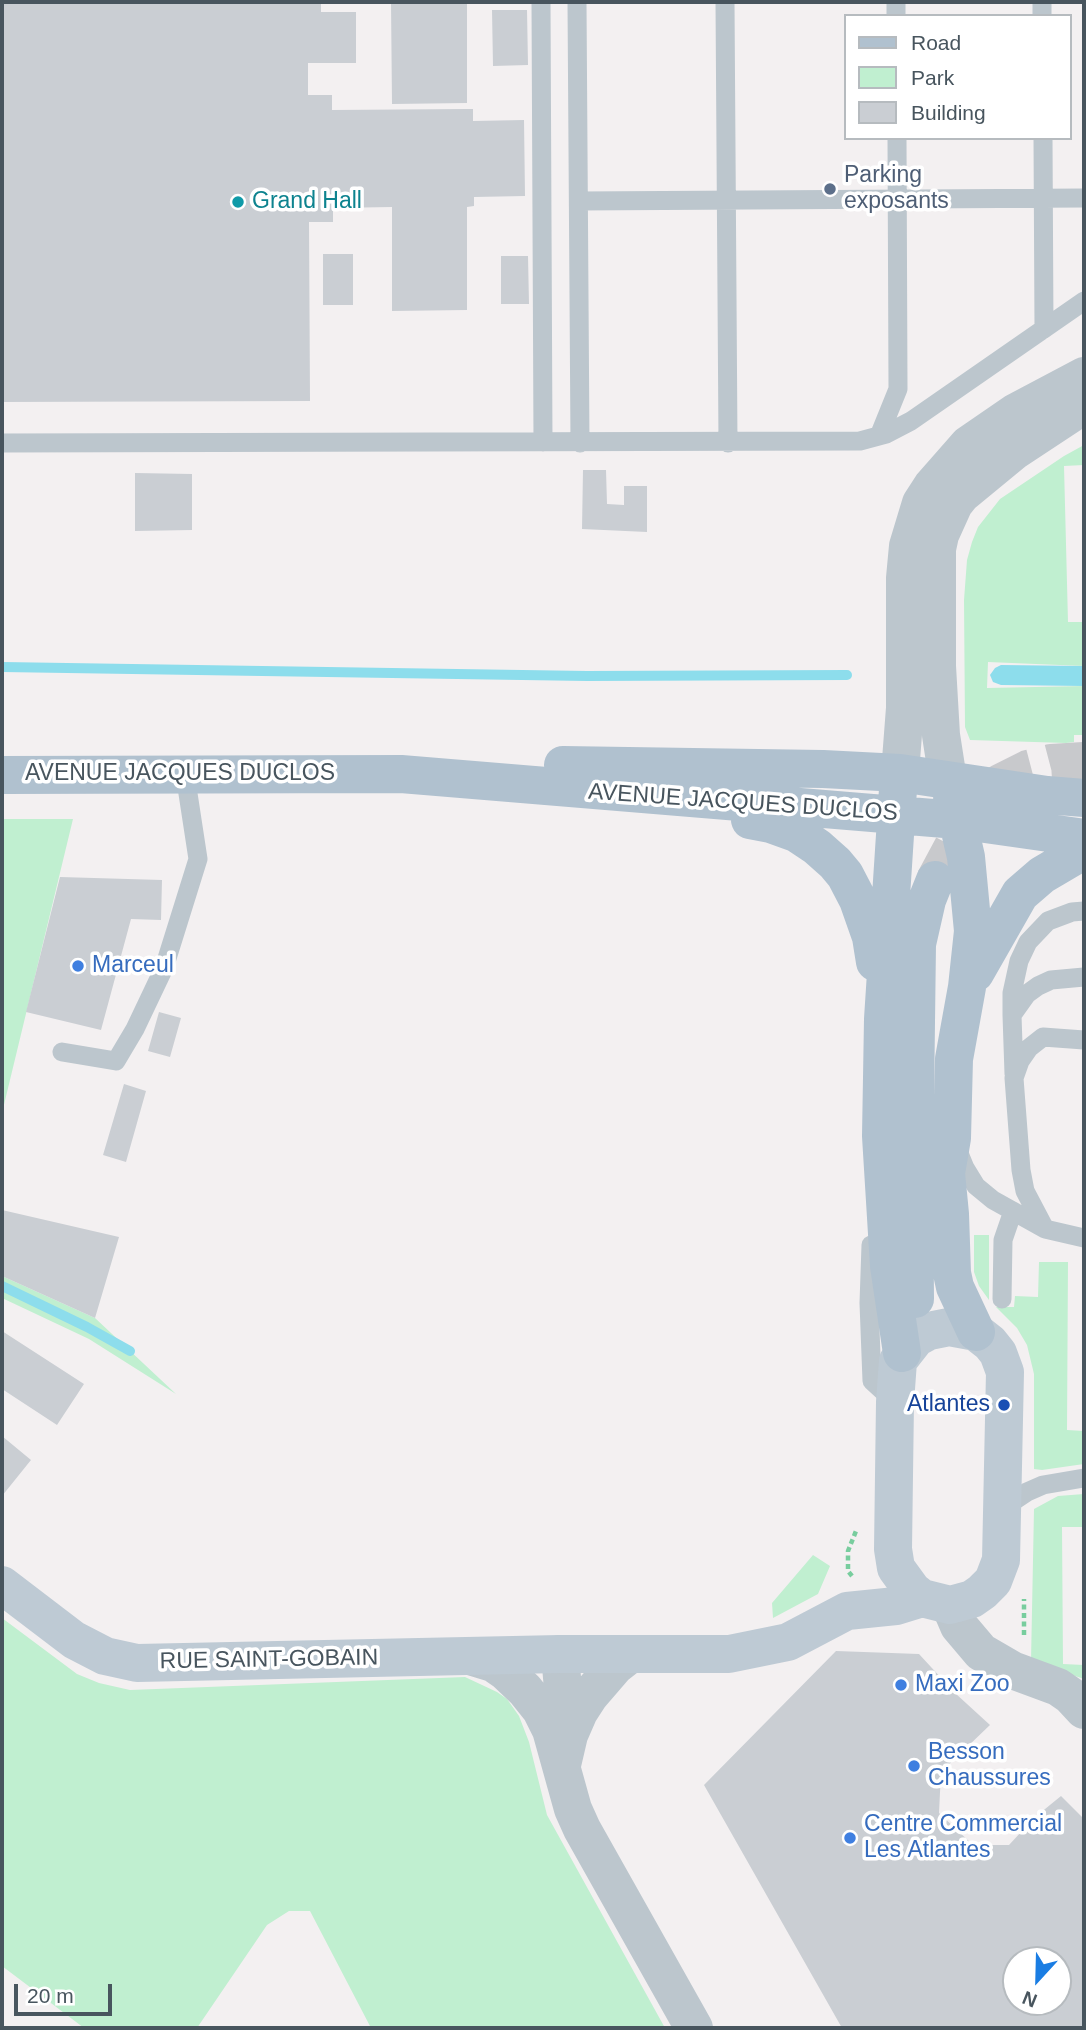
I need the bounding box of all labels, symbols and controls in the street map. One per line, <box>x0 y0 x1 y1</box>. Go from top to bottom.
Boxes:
legend <box>844 14 1072 140</box>
text: Road <box>911 31 961 54</box>
text: Park <box>911 66 954 89</box>
text: Building <box>911 101 986 124</box>
place label: Parking exposants <box>844 162 949 216</box>
marker: Parking exposants <box>822 181 838 197</box>
place label: Grand Hall <box>252 188 362 216</box>
marker: Grand Hall <box>230 194 246 210</box>
street label: AVENUE JACQUES DUCLOS <box>25 760 335 788</box>
street label: AVENUE JACQUES DUCLOS <box>587 778 899 828</box>
place label: Marceul <box>92 952 174 980</box>
marker: Marceul <box>70 958 86 974</box>
place label: Atlantes <box>907 1391 990 1419</box>
marker: Atlantes <box>996 1397 1012 1413</box>
street label: RUE SAINT-GOBAIN <box>160 1644 378 1676</box>
place label: Maxi Zoo <box>915 1671 1010 1699</box>
marker: Maxi Zoo <box>893 1677 909 1693</box>
place label: Besson Chaussures <box>928 1739 1051 1793</box>
marker: Besson Chaussures <box>906 1758 922 1774</box>
place label: Centre Commercial Les Atlantes <box>864 1811 1062 1865</box>
marker: Centre Commercial Les Atlantes <box>842 1830 858 1846</box>
north arrow <box>1002 1946 1072 2016</box>
scale bar <box>18 1970 116 2014</box>
text: 20 m <box>27 1984 74 2007</box>
text: N <box>1019 1987 1040 2011</box>

